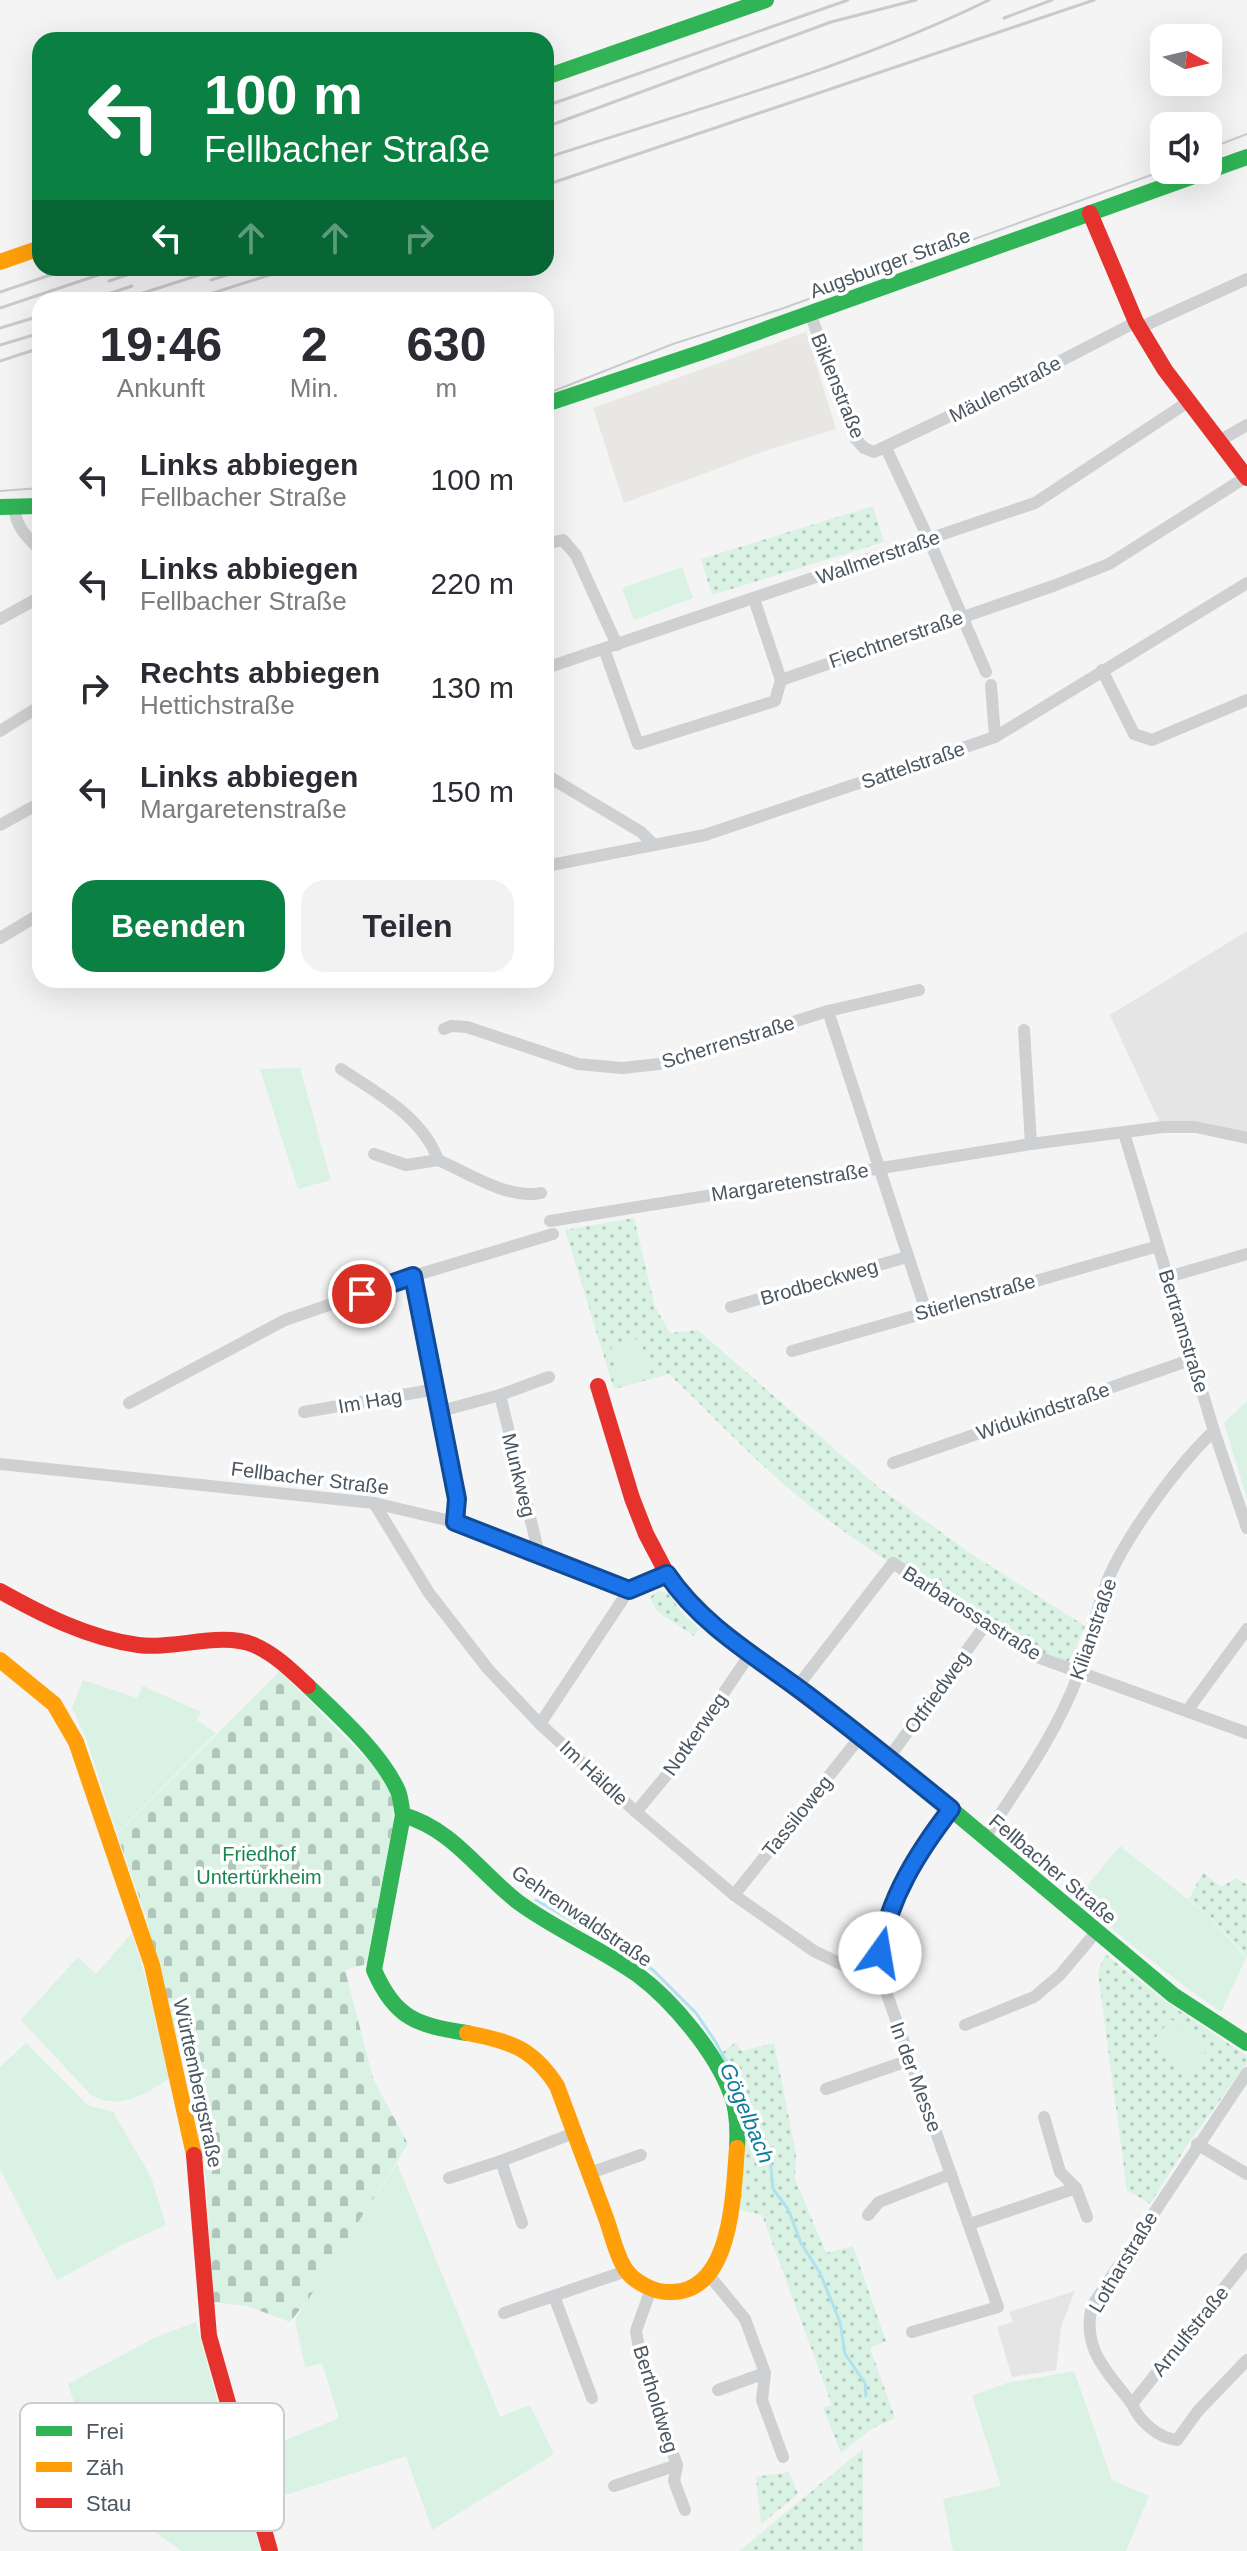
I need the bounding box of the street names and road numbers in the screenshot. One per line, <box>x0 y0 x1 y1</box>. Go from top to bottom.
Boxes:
street label: Augsburger Straße <box>807 224 973 302</box>
street label: Biklenstraße <box>807 330 869 442</box>
street label: Mäulenstraße <box>946 351 1064 427</box>
street label: Wallmerstraße <box>813 526 943 588</box>
street label: Fiechtnerstraße <box>826 606 966 672</box>
street label: Sattelstraße <box>858 737 968 793</box>
street label: Scherrenstraße <box>659 1011 797 1073</box>
street label: Margaretenstraße <box>710 1159 870 1205</box>
street label: Brodbeckweg <box>758 1255 880 1309</box>
street label: Bertramstraße <box>1155 1267 1213 1395</box>
street label: Stierlenstraße <box>912 1269 1038 1325</box>
street label: Widukindstraße <box>974 1378 1112 1444</box>
street label: Im Hag <box>336 1385 404 1417</box>
street label: Munkweg <box>498 1431 540 1519</box>
street label: Fellbacher Straße <box>230 1457 390 1499</box>
street label: Barbarossastraße <box>899 1562 1045 1664</box>
street label: Kilianstraße <box>1065 1575 1121 1683</box>
street label: Otfriedweg <box>900 1646 974 1738</box>
street label: Notkerweg <box>659 1689 731 1779</box>
street label: Im Häldle <box>556 1736 632 1810</box>
street label: Tassiloweg <box>758 1771 836 1861</box>
street label: Fellbacher Straße <box>985 1809 1121 1929</box>
street label: Gehrenwaldstraße <box>508 1861 656 1971</box>
street label: Württembergstraße <box>169 1996 227 2170</box>
street label: In der Messe <box>886 2019 946 2135</box>
street label: Lotharstraße <box>1084 2208 1162 2316</box>
street label: Arnulfstraße <box>1147 2282 1233 2380</box>
street label: Bertholdweg <box>629 2343 683 2455</box>

